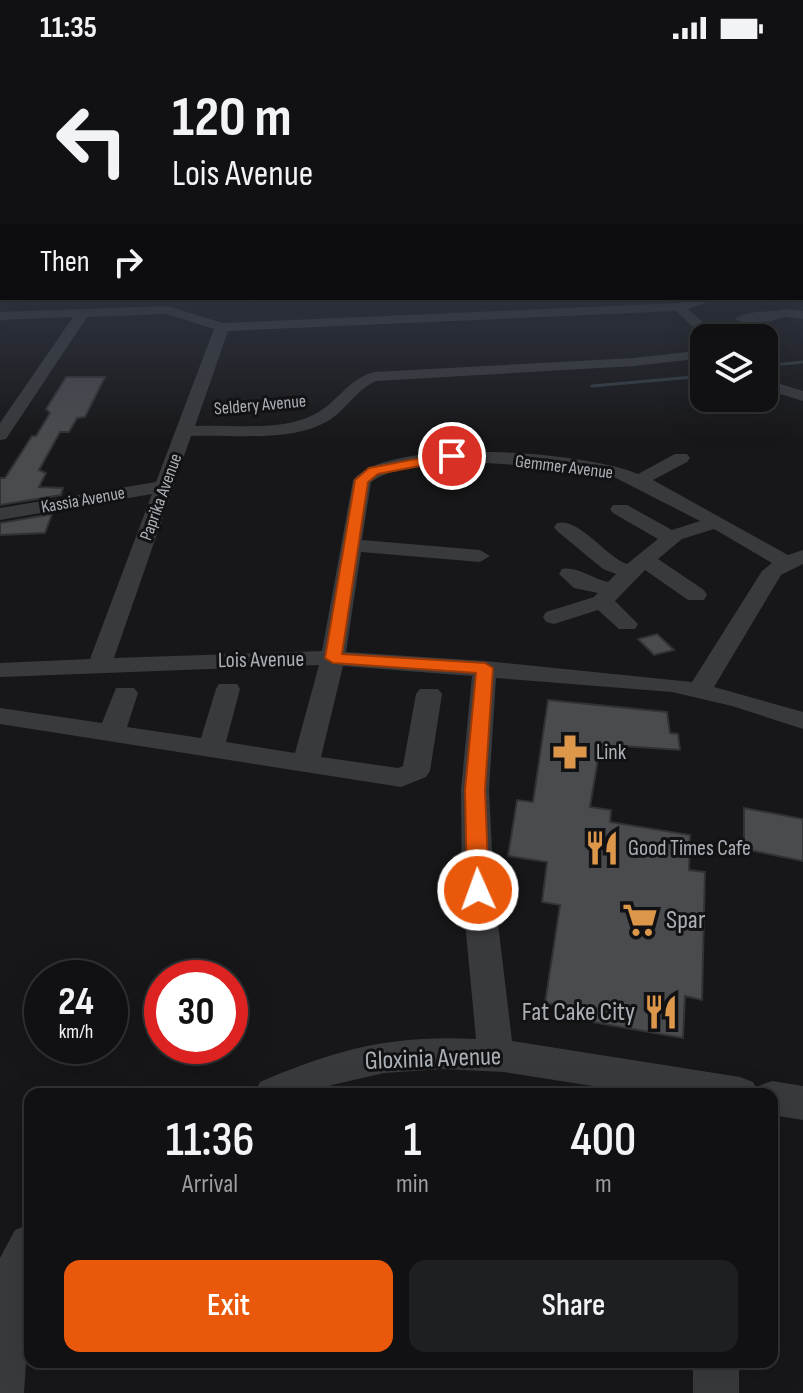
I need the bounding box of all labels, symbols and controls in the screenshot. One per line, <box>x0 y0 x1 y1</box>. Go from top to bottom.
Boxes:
text: 11:35 <box>40 10 97 46</box>
text: 120 m <box>172 85 292 152</box>
icon: left <box>40 88 144 192</box>
text: Lois Avenue <box>172 153 313 196</box>
icon: right <box>106 240 150 284</box>
text: Then <box>40 244 90 280</box>
map controls <box>690 324 778 412</box>
button: layers <box>690 324 778 412</box>
street label: Seldery Avenue <box>213 391 307 419</box>
pin <box>418 422 486 490</box>
icon: arrive <box>430 434 474 478</box>
street label: Paprika Avenue <box>136 451 186 543</box>
street label: Gemmer Avenue <box>514 451 614 483</box>
street label: Kassia Avenue <box>39 482 127 518</box>
street label: Lois Avenue <box>218 646 304 674</box>
pharmacy icon: Link <box>551 733 589 771</box>
place label: Link <box>596 739 627 766</box>
restaurant icon: Good Times Cafe <box>583 829 621 867</box>
place label: Good Times Cafe <box>628 835 751 862</box>
position arrow <box>436 848 520 932</box>
supermarket icon: Spar <box>621 901 659 939</box>
place label: Spar <box>666 905 706 936</box>
speed limit sign: 30 <box>144 960 248 1064</box>
text: 24 <box>58 978 94 1026</box>
restaurant icon: Fat Cake City <box>642 993 680 1031</box>
place label: Fat Cake City <box>522 997 635 1028</box>
text: km/h <box>59 1020 93 1044</box>
street label: Gloxinia Avenue <box>364 1041 502 1077</box>
text: 11:36 <box>166 1112 254 1169</box>
text: 1 <box>403 1112 421 1169</box>
text: 400 <box>570 1112 636 1169</box>
text: Arrival <box>182 1169 238 1200</box>
text: min <box>396 1169 429 1200</box>
text: m <box>595 1169 612 1200</box>
button: Exit <box>64 1260 393 1352</box>
button: Share <box>409 1260 738 1352</box>

